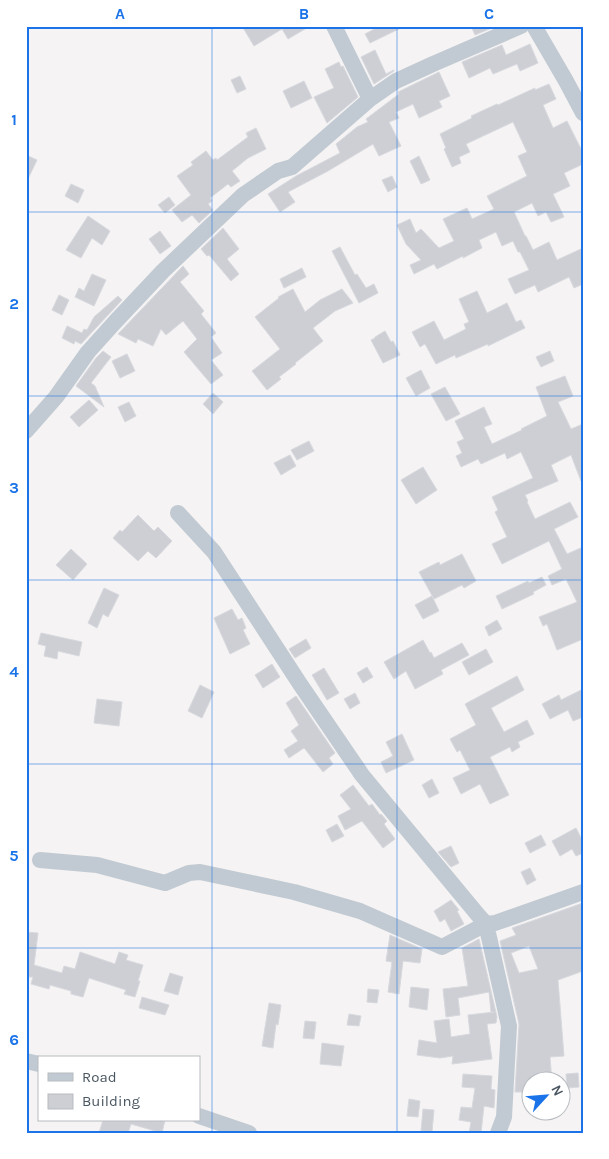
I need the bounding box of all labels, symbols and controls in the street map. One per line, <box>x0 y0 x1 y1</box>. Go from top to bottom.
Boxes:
text: A <box>115 4 125 23</box>
text: B <box>299 4 309 23</box>
text: C <box>484 4 494 23</box>
text: 1 <box>11 110 17 129</box>
text: 2 <box>9 294 19 313</box>
text: 3 <box>9 478 19 497</box>
text: 4 <box>9 662 19 681</box>
text: 5 <box>9 846 19 865</box>
text: 6 <box>9 1030 19 1049</box>
legend <box>38 1056 200 1122</box>
text: Road <box>82 1068 117 1086</box>
north arrow <box>522 1072 572 1122</box>
text: N <box>547 1082 567 1099</box>
text: Building <box>82 1092 140 1110</box>

